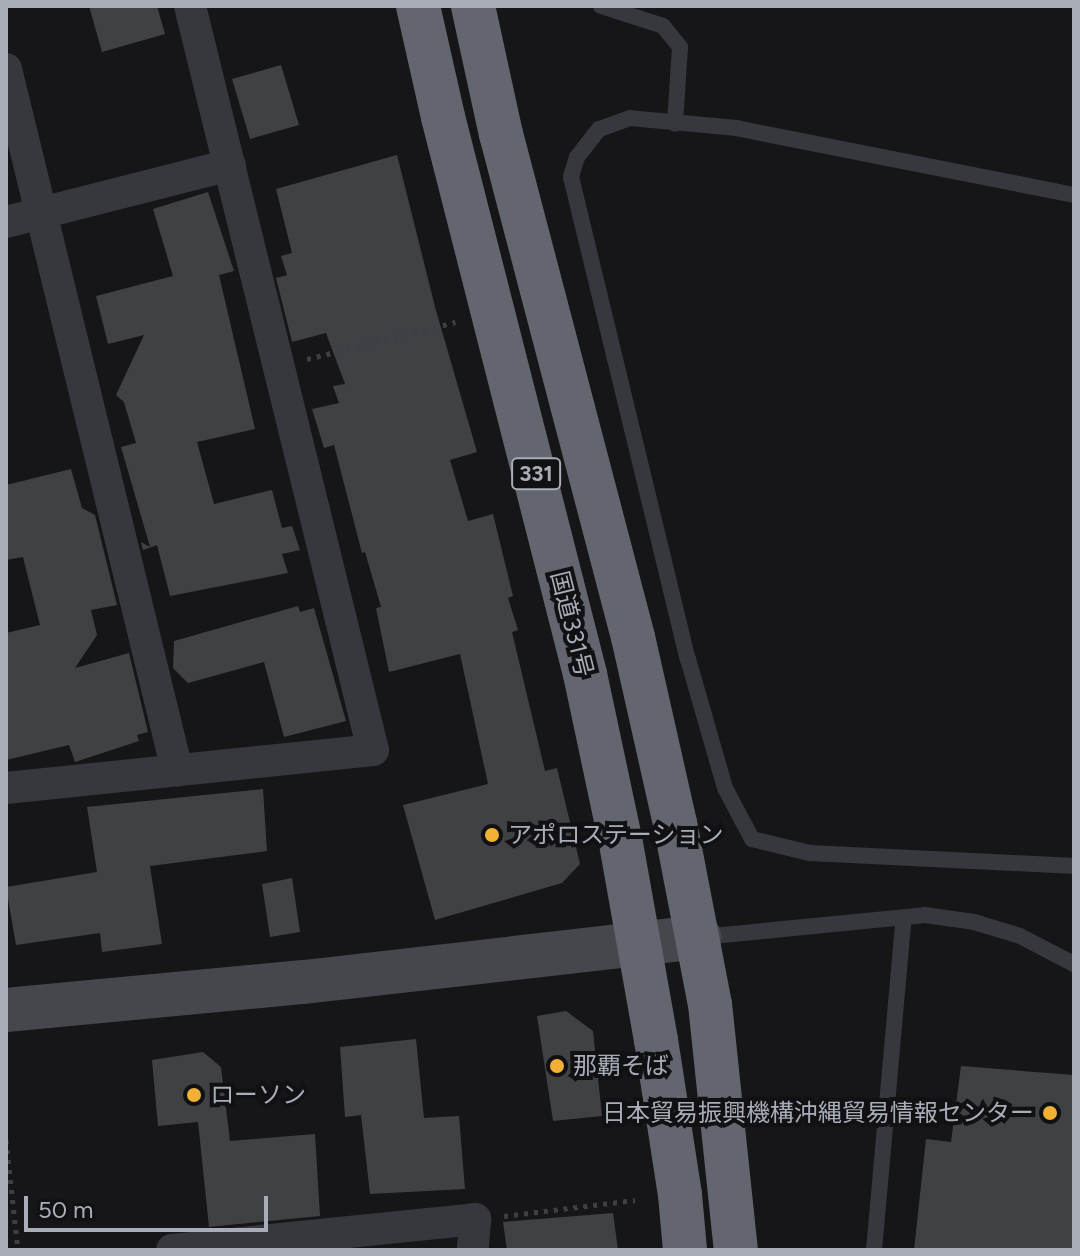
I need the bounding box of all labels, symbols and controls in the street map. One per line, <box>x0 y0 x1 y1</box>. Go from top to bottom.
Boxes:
road number: 331 <box>510 456 562 492</box>
street label: 国道331号 <box>545 568 599 680</box>
place label: アポロステーション <box>508 821 724 849</box>
marker: アポロステーション <box>483 826 501 844</box>
place label: 那覇そば <box>573 1052 669 1080</box>
marker: 那覇そば <box>548 1057 566 1075</box>
place label: ローソン <box>210 1081 306 1109</box>
marker: ローソン <box>185 1086 203 1104</box>
place label: 日本貿易振興機構沖縄貿易情報センター <box>602 1099 1034 1127</box>
marker: 日本貿易振興機構沖縄貿易情報センター <box>1041 1104 1059 1122</box>
scale bar <box>28 1180 272 1230</box>
text: 50 m <box>38 1195 94 1224</box>

